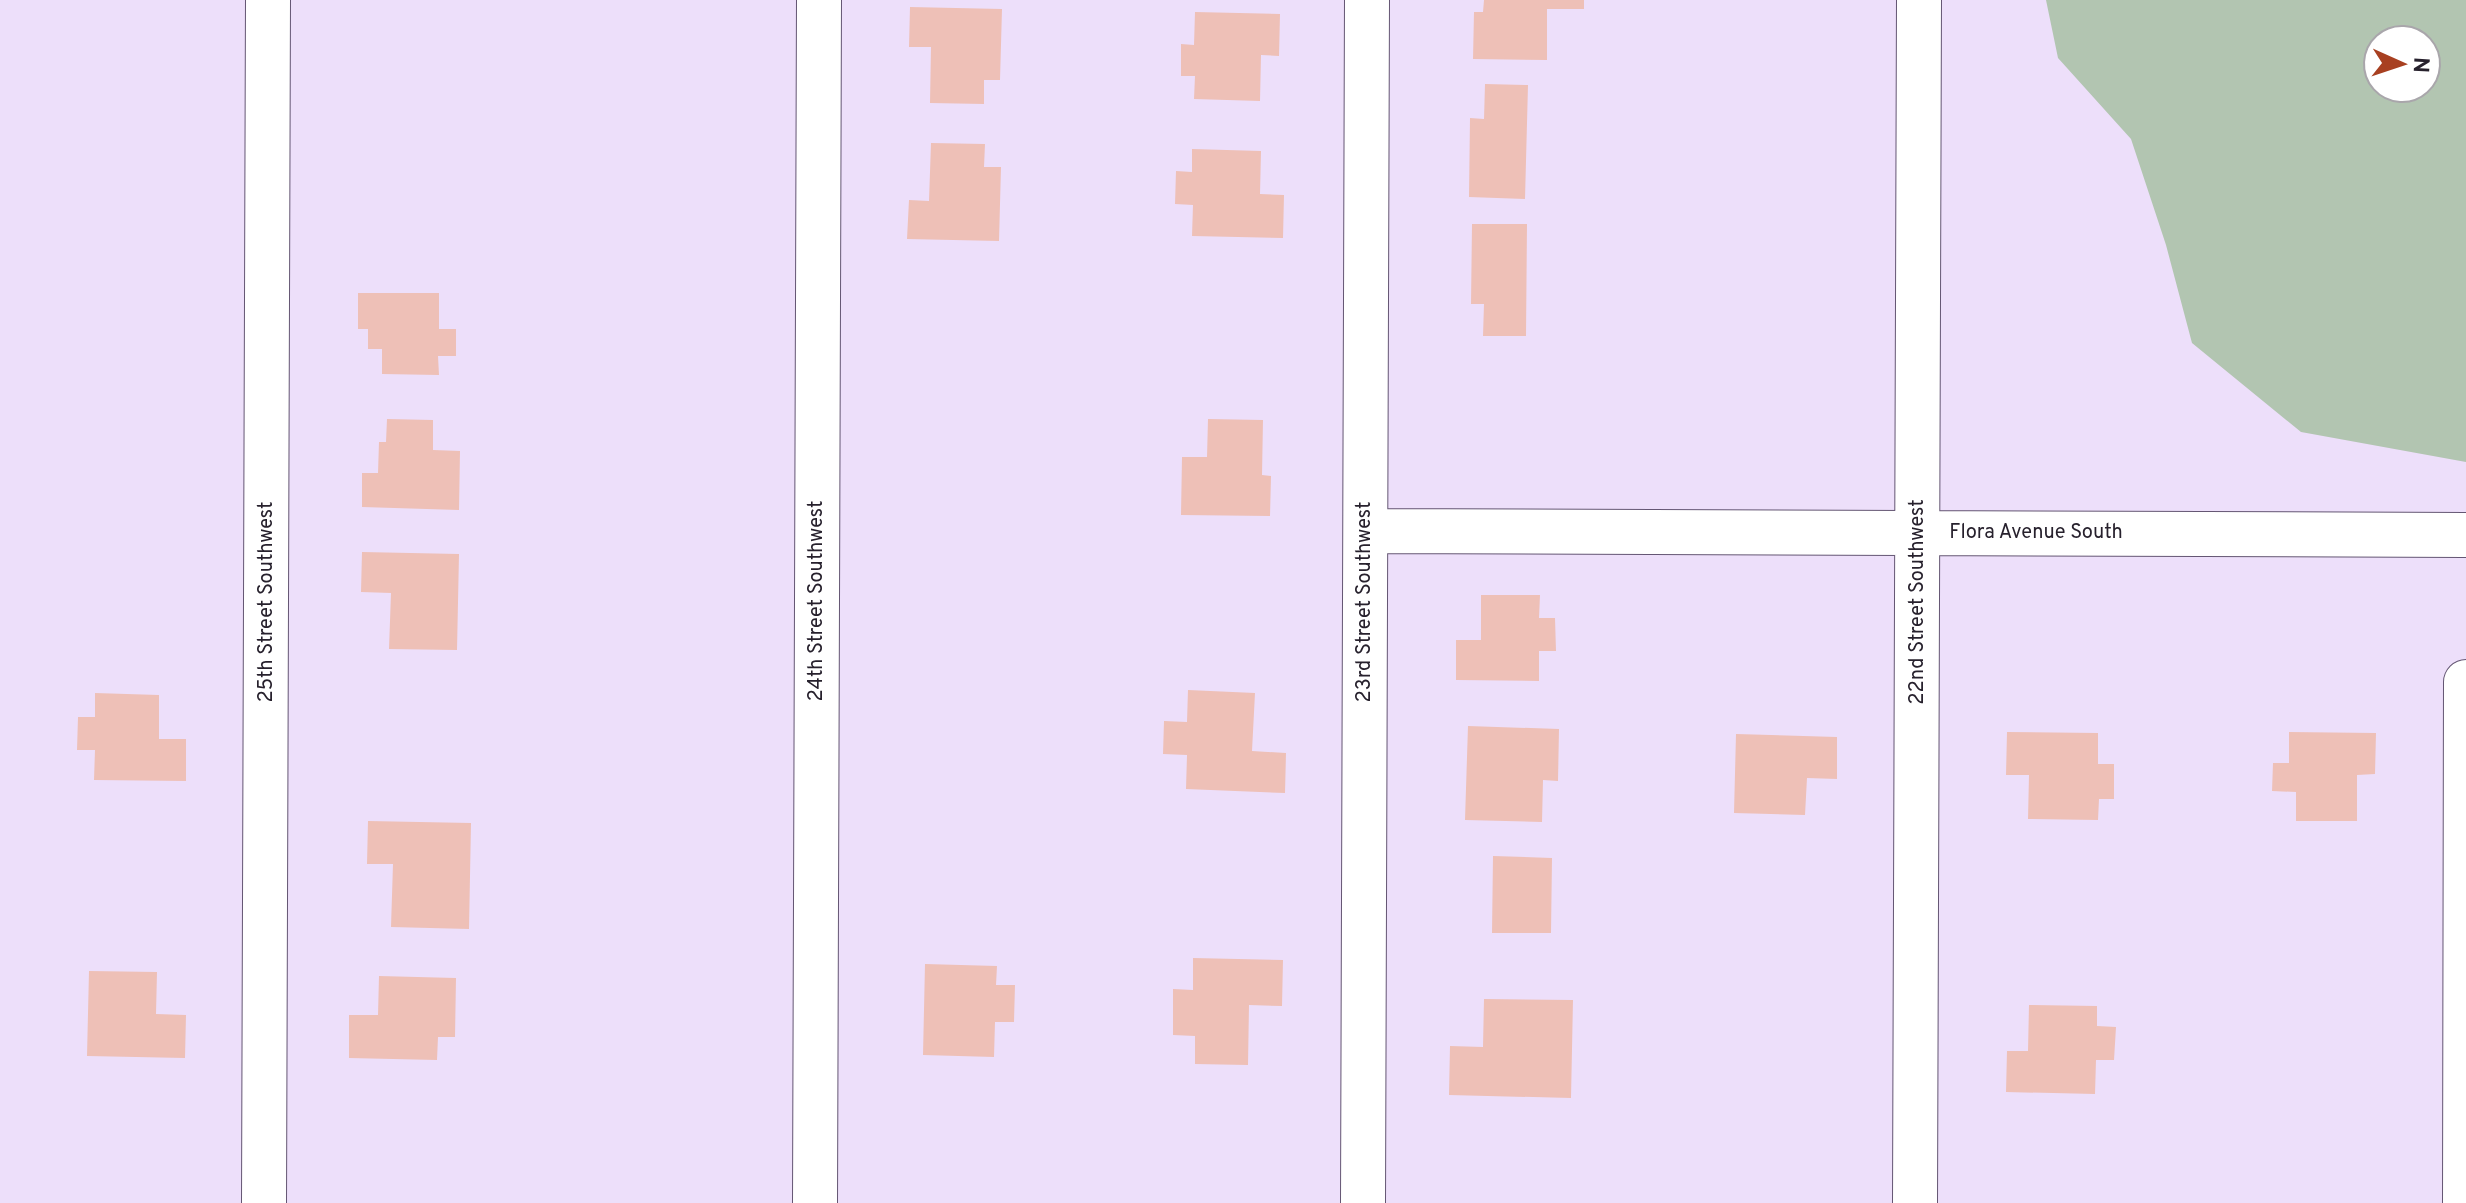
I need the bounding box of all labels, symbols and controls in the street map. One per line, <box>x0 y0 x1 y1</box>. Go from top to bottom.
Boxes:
north arrow <box>2362 24 2442 104</box>
text: N <box>2406 56 2433 74</box>
street label: 22nd Street Southwest <box>1905 499 1931 705</box>
street label: 25th Street Southwest <box>254 501 280 703</box>
street label: 24th Street Southwest <box>804 501 830 702</box>
street label: 23rd Street Southwest <box>1352 502 1378 702</box>
street label: Flora Avenue South <box>1949 520 2123 546</box>

